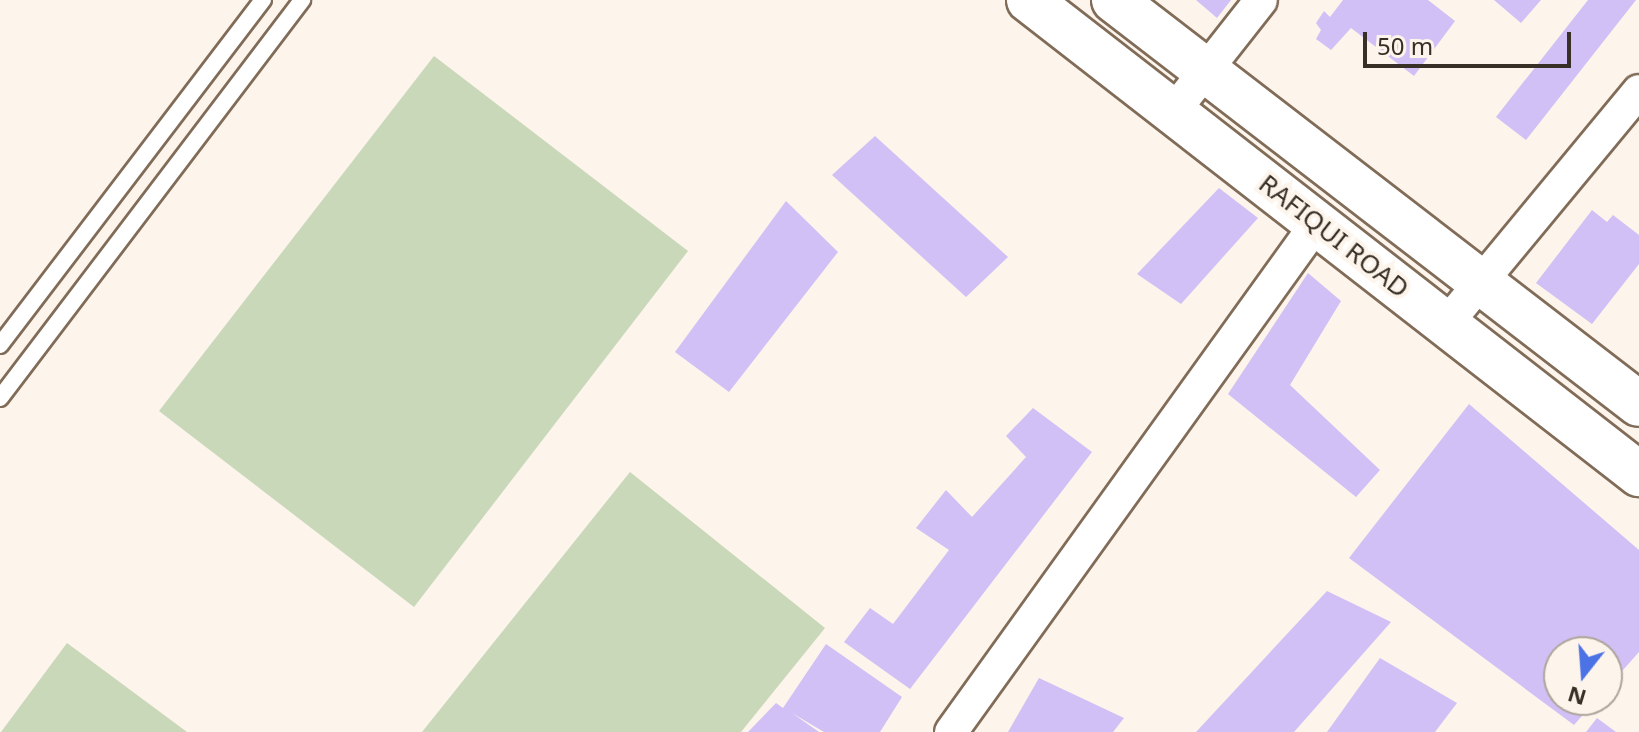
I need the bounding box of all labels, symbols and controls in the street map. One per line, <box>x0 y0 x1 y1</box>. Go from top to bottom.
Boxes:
scale bar <box>1367 16 1575 66</box>
text: 50 m <box>1377 29 1433 62</box>
street label: RAFIQUI ROAD <box>1253 168 1415 304</box>
north arrow <box>1543 636 1623 716</box>
text: N <box>1564 680 1590 714</box>

